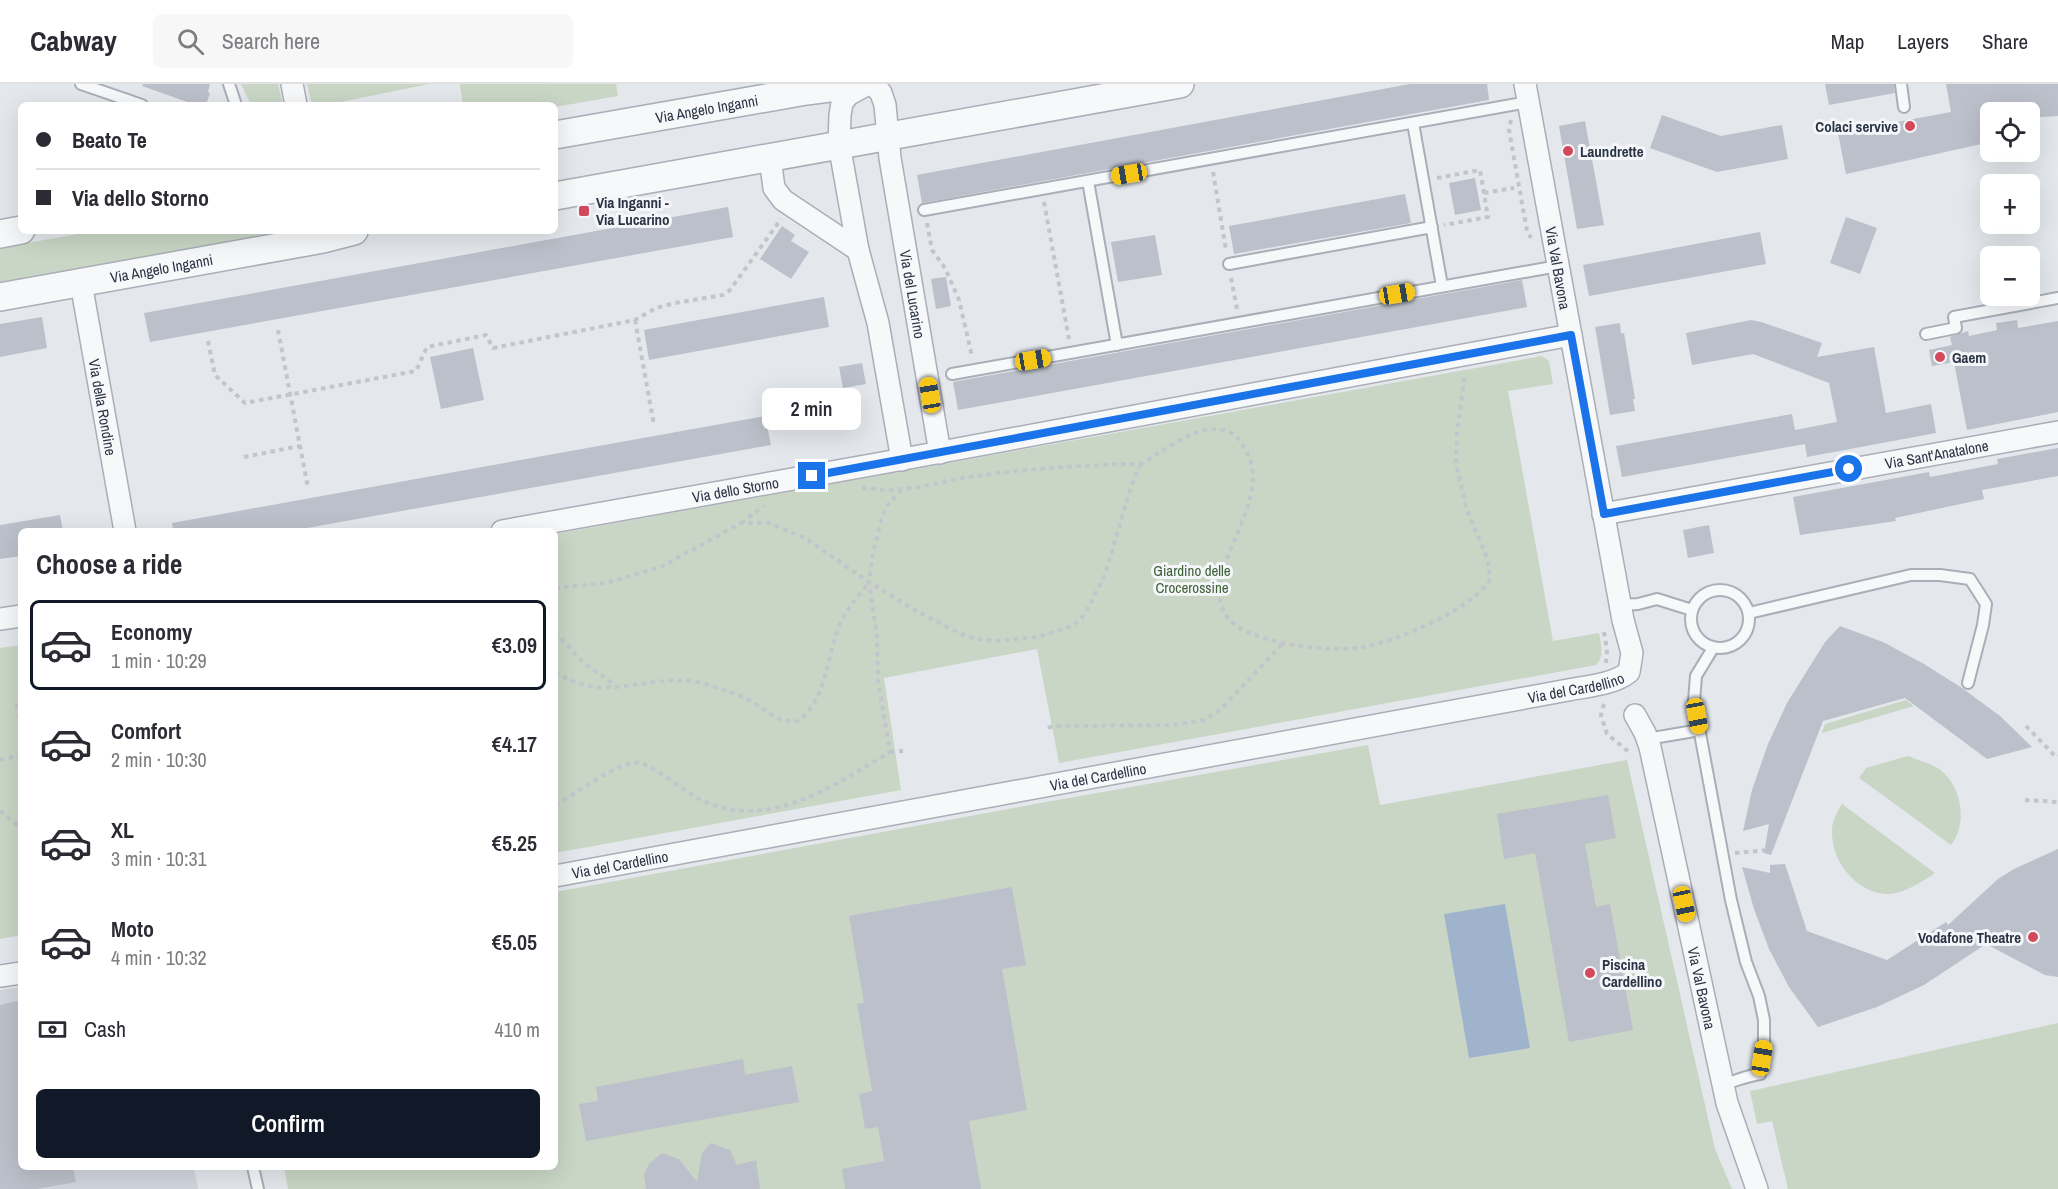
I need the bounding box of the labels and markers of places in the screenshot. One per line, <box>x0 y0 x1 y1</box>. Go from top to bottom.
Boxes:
place label: Colaci servive <box>1815 116 1898 137</box>
marker: Colaci servive <box>1903 119 1917 133</box>
place label: Laundrette <box>1580 141 1644 162</box>
marker: Laundrette <box>1561 144 1575 158</box>
place label: Via Inganni - Via Lucarino <box>596 192 670 230</box>
marker: Via Inganni - Via Lucarino <box>577 204 591 218</box>
place label: Gaem <box>1952 347 1986 368</box>
marker: Gaem <box>1933 350 1947 364</box>
place label: Vodafone Theatre <box>1918 927 2021 948</box>
marker: Vodafone Theatre <box>2026 930 2040 944</box>
place label: Piscina Cardellino <box>1602 954 1662 992</box>
marker: Piscina Cardellino <box>1583 966 1597 980</box>

